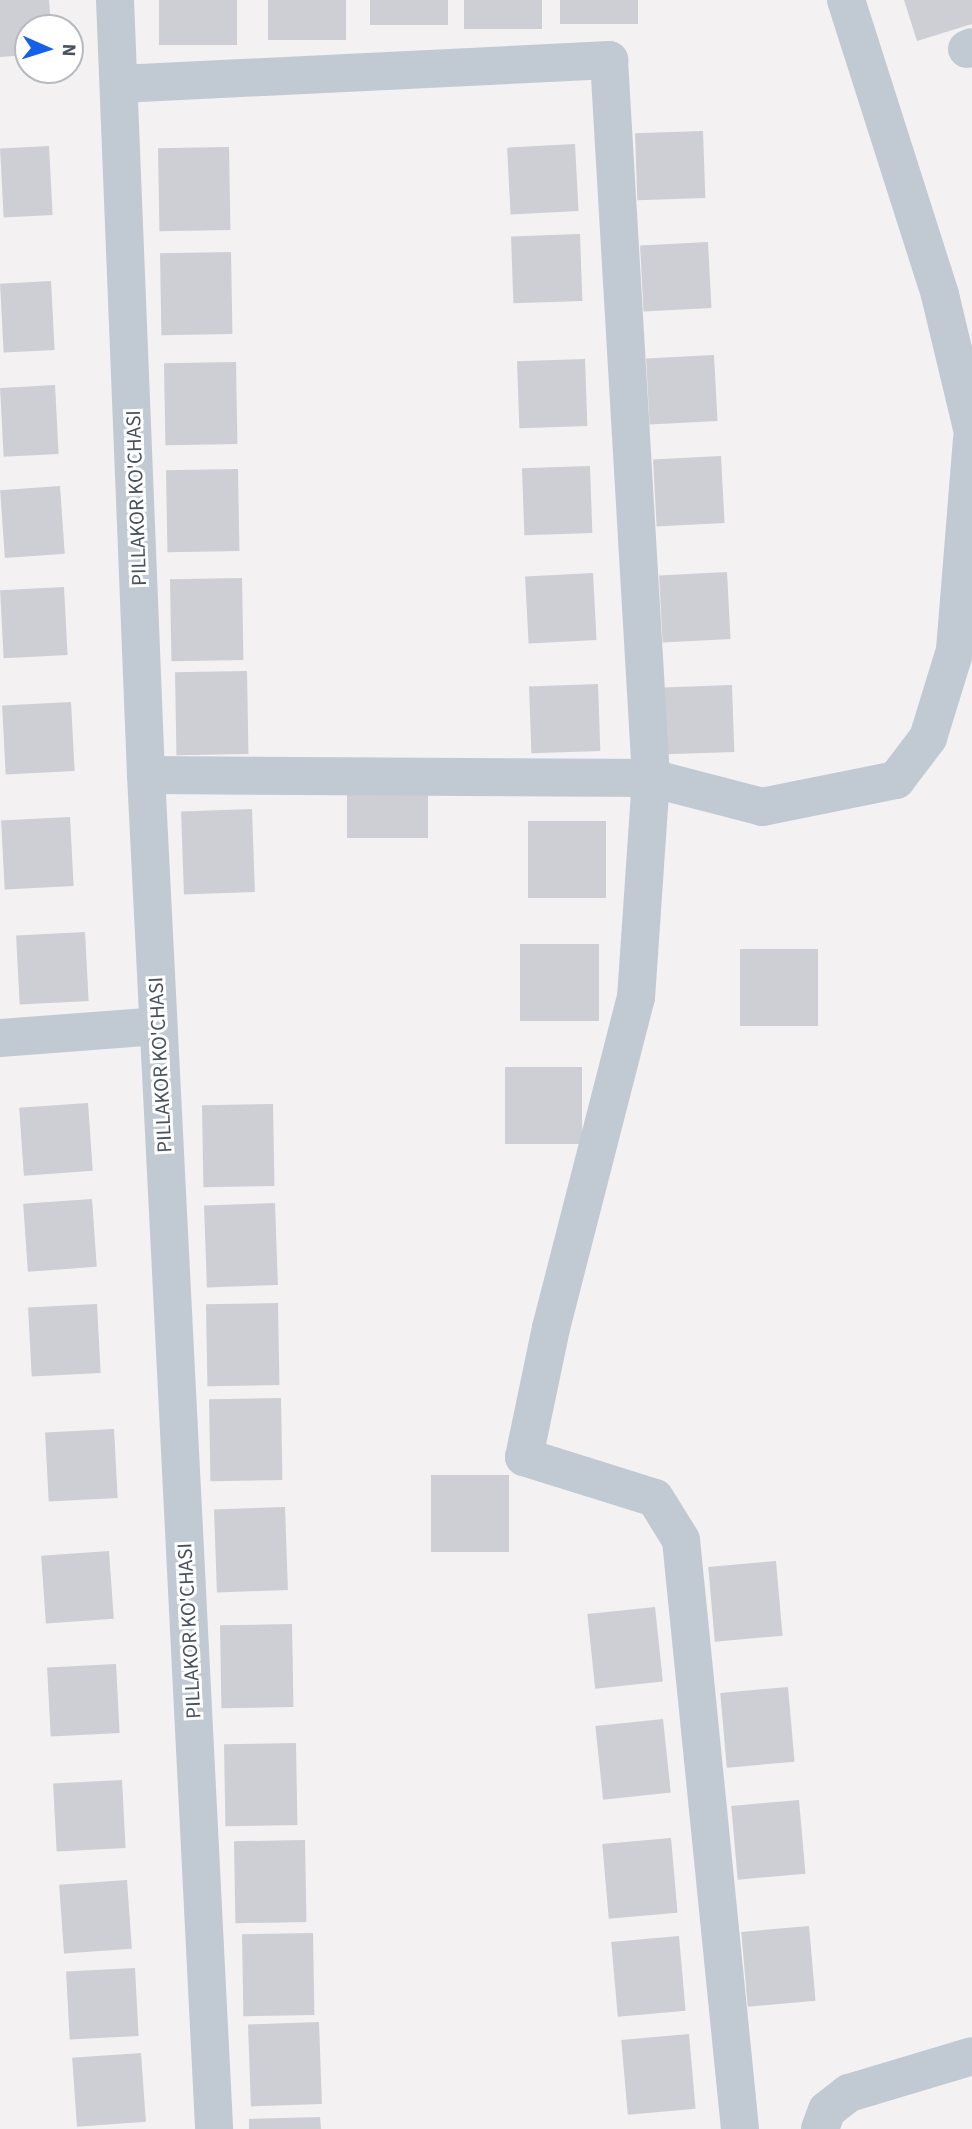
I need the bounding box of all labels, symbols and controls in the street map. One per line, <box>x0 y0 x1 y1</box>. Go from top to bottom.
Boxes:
north arrow <box>14 14 84 84</box>
text: N <box>55 43 82 57</box>
street label: PILLAKOR KO'CHASI <box>120 410 152 586</box>
street label: PILLAKOR KO'CHASI <box>143 977 177 1153</box>
street label: PILLAKOR KO'CHASI <box>172 1543 206 1719</box>

